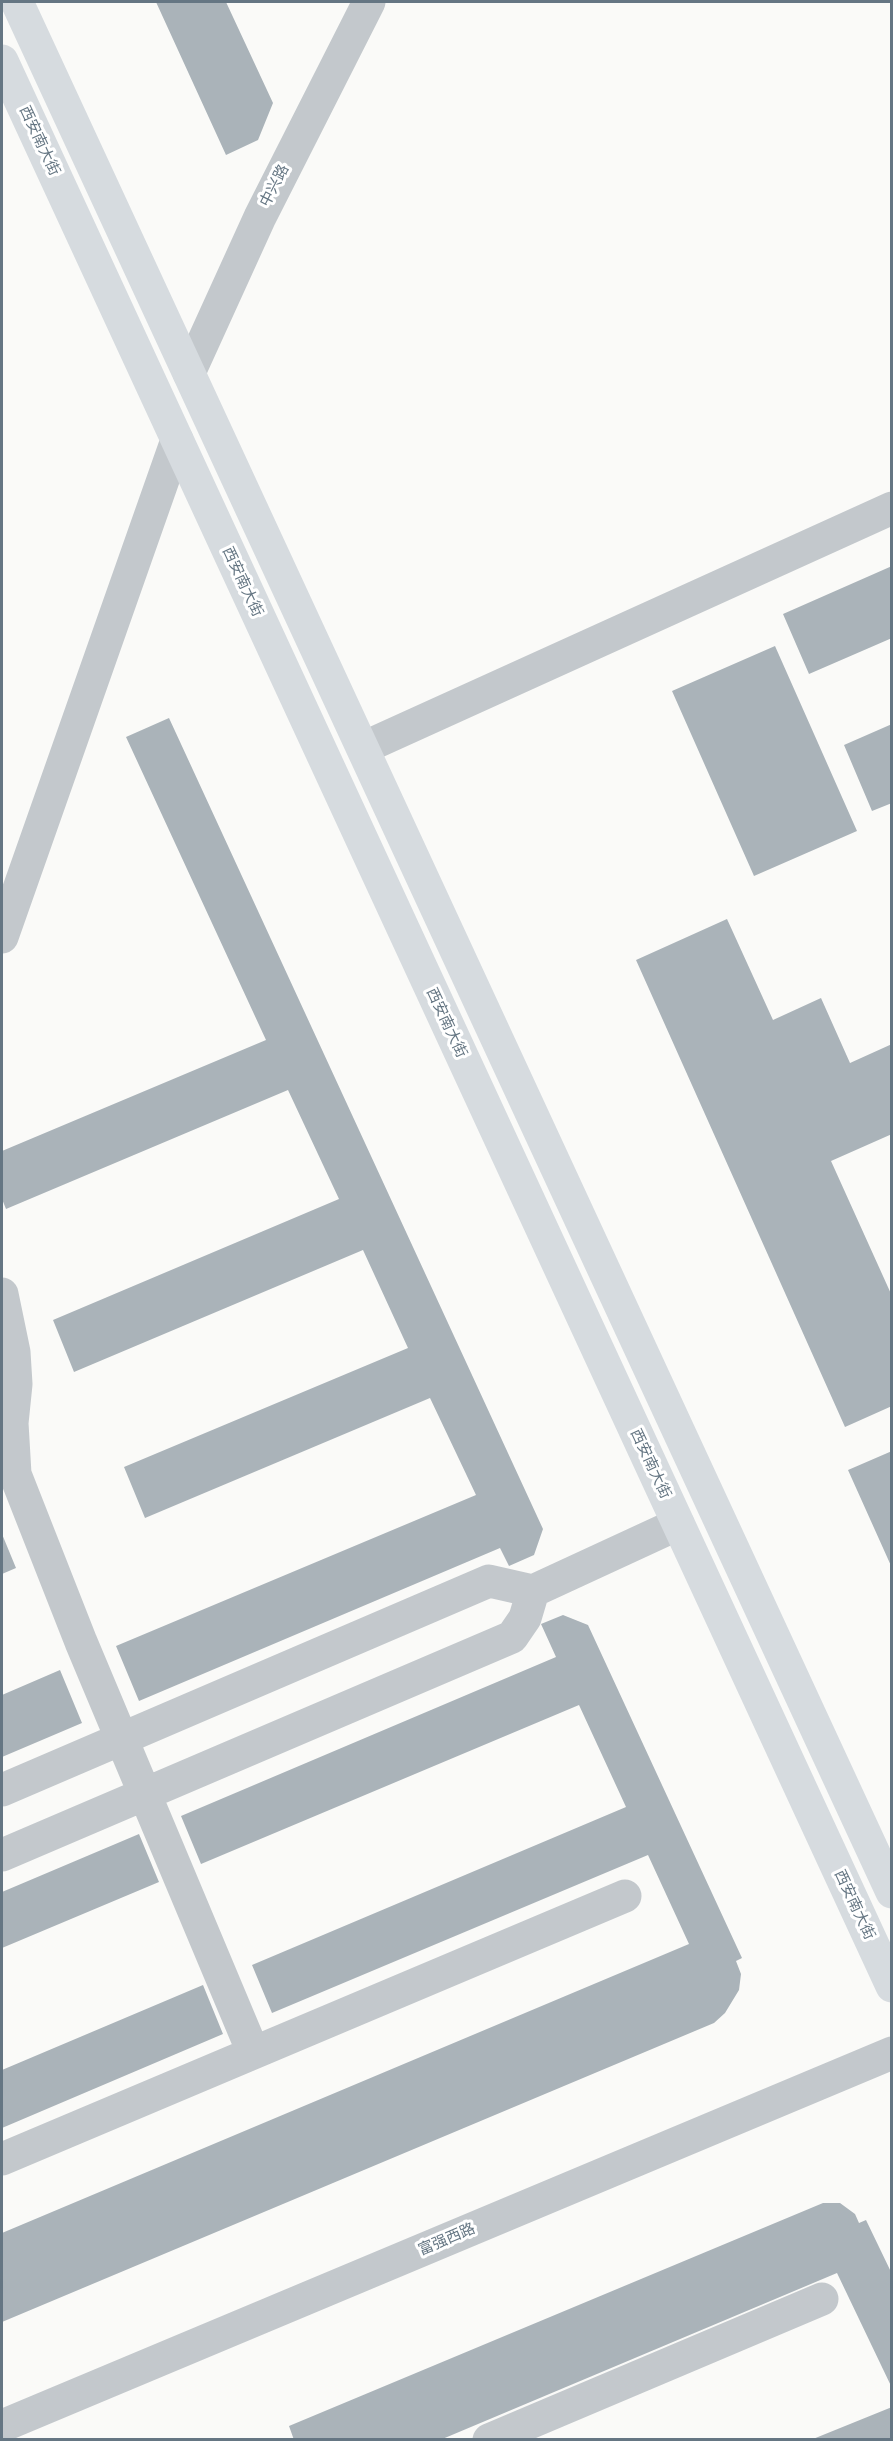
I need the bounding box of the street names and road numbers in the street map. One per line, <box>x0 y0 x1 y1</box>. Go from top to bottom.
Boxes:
street label: 西安南大街 <box>15 103 63 179</box>
street label: 中兴路 <box>257 162 293 210</box>
street label: 西安南大街 <box>218 544 266 620</box>
street label: 西安南大街 <box>422 985 470 1061</box>
street label: 西安南大街 <box>626 1426 674 1502</box>
street label: 西安南大街 <box>830 1867 878 1943</box>
street label: 富强西路 <box>416 2220 478 2260</box>

